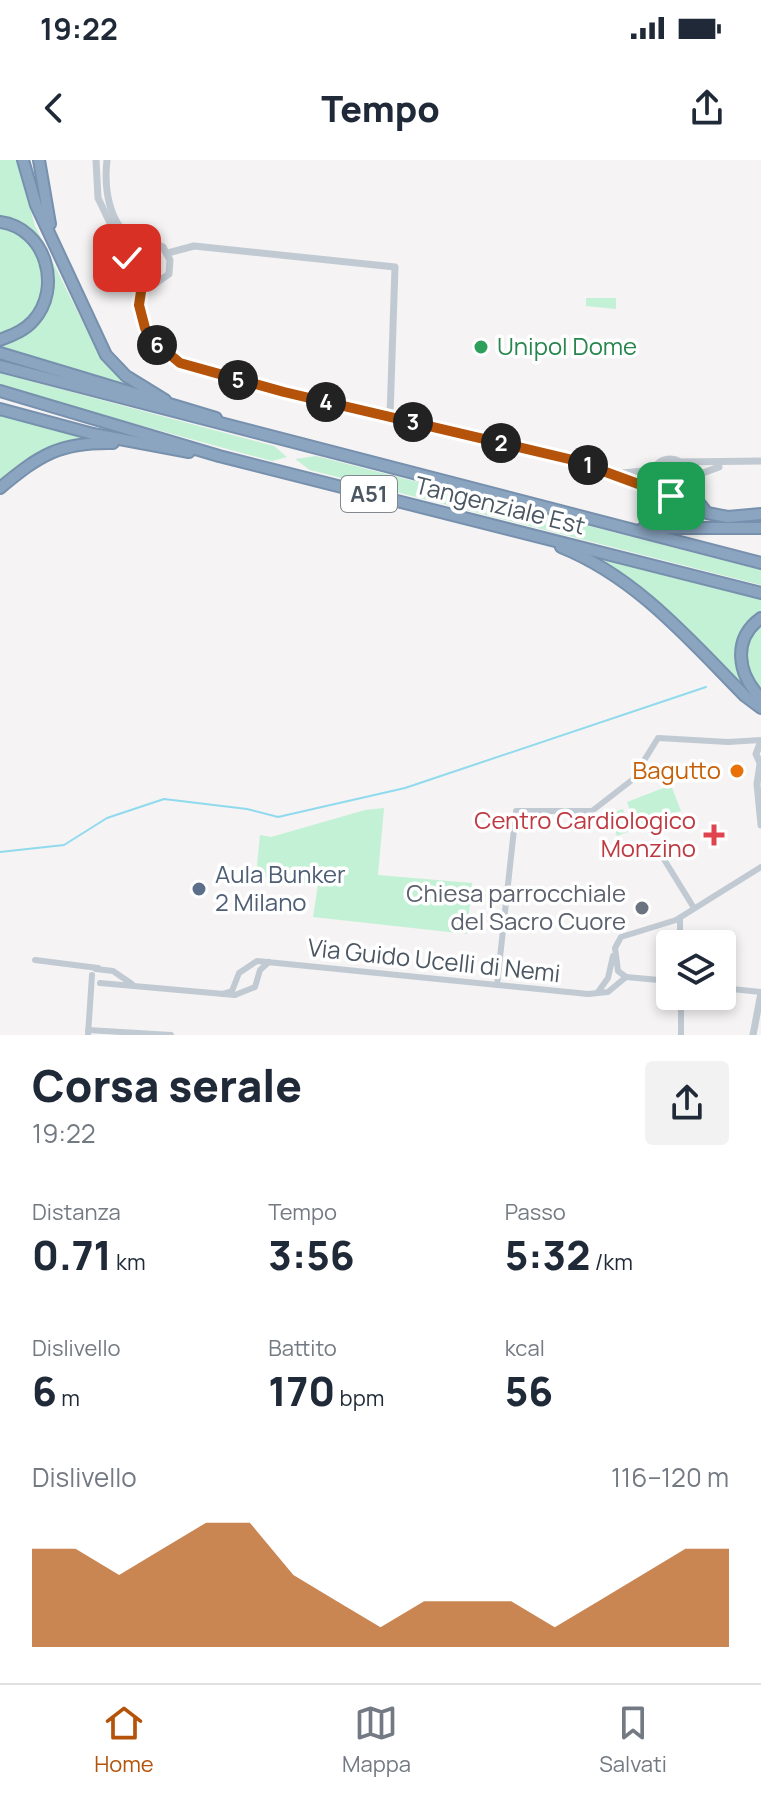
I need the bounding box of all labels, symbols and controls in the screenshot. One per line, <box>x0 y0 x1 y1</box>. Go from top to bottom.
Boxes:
text: 19:22 <box>40 8 118 49</box>
text: Tempo <box>321 84 440 133</box>
icon: back <box>32 86 76 130</box>
icon: share <box>685 86 729 130</box>
pin <box>93 224 161 292</box>
icon: check <box>105 236 149 280</box>
pin: 6 <box>137 325 177 365</box>
place label: Unipol Dome <box>497 329 637 362</box>
text: 6 <box>150 330 164 360</box>
marker: Unipol Dome <box>472 338 490 356</box>
pin: 5 <box>218 360 258 400</box>
text: 5 <box>232 365 244 395</box>
pin: 4 <box>306 382 346 422</box>
text: 4 <box>319 387 333 417</box>
pin: 3 <box>393 402 433 442</box>
text: 3 <box>407 407 419 437</box>
pin: 2 <box>481 423 521 463</box>
text: 2 <box>494 428 508 458</box>
pin: 1 <box>568 445 608 485</box>
text: 1 <box>583 450 593 480</box>
pin <box>637 462 705 530</box>
street label: Tangenziale Est <box>412 467 589 542</box>
icon: arrive <box>649 474 693 518</box>
road number: A51 <box>341 476 397 512</box>
place label: Bagutto <box>632 753 721 786</box>
marker: Bagutto <box>728 762 746 780</box>
place label: Centro Cardiologico Monzino <box>474 803 696 864</box>
marker: Centro Cardiologico Monzino <box>703 824 725 846</box>
place label: Aula Bunker 2 Milano <box>215 857 346 918</box>
place label: Chiesa parrocchiale del Sacro Cuore <box>406 876 626 937</box>
marker: Aula Bunker 2 Milano <box>190 880 208 898</box>
marker: Chiesa parrocchiale del Sacro Cuore <box>633 899 651 917</box>
street label: Via Guido Ucelli di Nemi <box>306 930 562 989</box>
map controls <box>656 930 736 1010</box>
button: layers <box>656 930 736 1010</box>
text: Corsa serale <box>32 1055 302 1115</box>
button: share <box>645 1061 729 1145</box>
text: 19:22 <box>32 1115 96 1151</box>
text: Distanza <box>32 1197 121 1227</box>
text: Tempo <box>268 1197 337 1227</box>
text: Passo <box>505 1197 566 1227</box>
text: 0.71 <box>32 1227 112 1282</box>
text: 3:56 <box>268 1227 355 1282</box>
text: 5:32 <box>505 1227 590 1282</box>
text: km <box>112 1247 146 1277</box>
text: /km <box>590 1247 633 1277</box>
text: Dislivello <box>32 1333 121 1363</box>
text: Battito <box>268 1333 337 1363</box>
text: kcal <box>505 1333 545 1363</box>
text: 6 <box>32 1363 57 1418</box>
text: 170 <box>268 1363 335 1418</box>
text: 56 <box>505 1363 553 1418</box>
text: m <box>57 1383 80 1413</box>
text: bpm <box>335 1383 384 1413</box>
text: Dislivello <box>32 1459 137 1495</box>
text: 116–120 m <box>611 1459 729 1495</box>
tab: Home <box>94 1701 154 1779</box>
tab: Mappa <box>342 1701 411 1779</box>
tab: Salvati <box>599 1701 667 1779</box>

